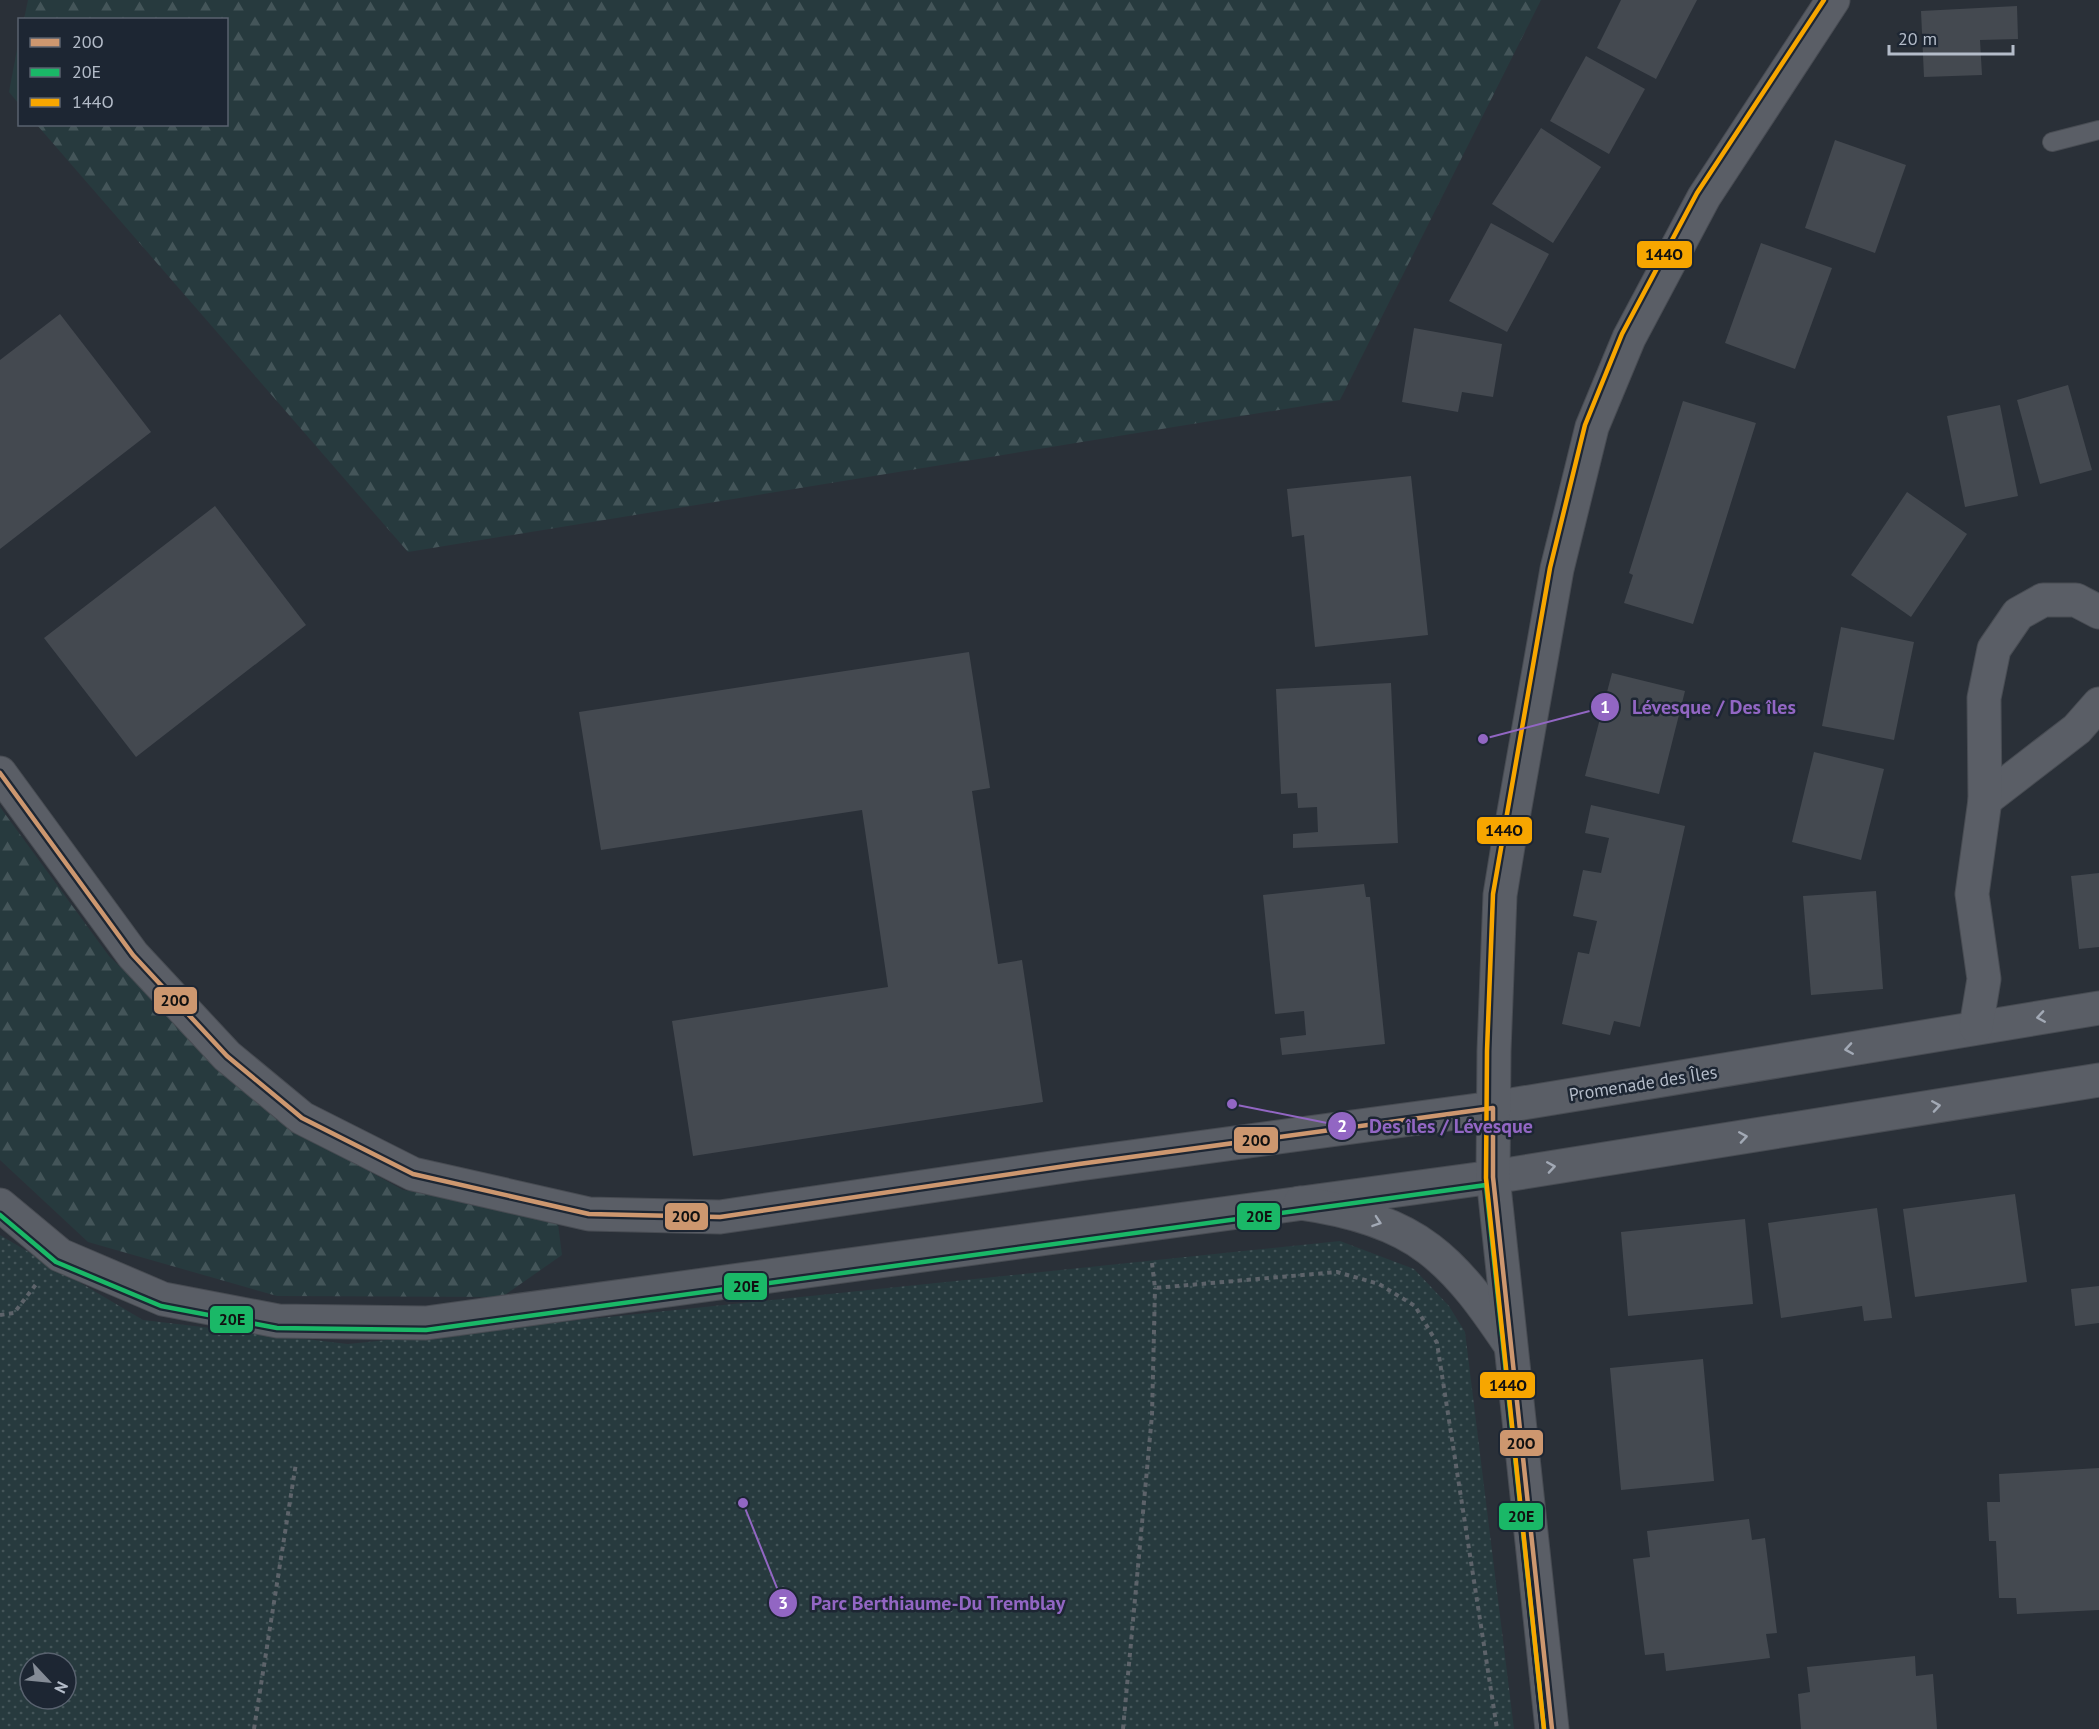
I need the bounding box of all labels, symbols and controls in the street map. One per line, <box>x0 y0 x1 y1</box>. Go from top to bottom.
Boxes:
legend <box>18 18 228 126</box>
scale bar <box>1889 18 2014 56</box>
text: 20 m <box>1898 27 1937 50</box>
text: 20O <box>72 30 104 53</box>
text: 20E <box>72 60 101 83</box>
text: 144O <box>72 90 114 113</box>
line badge: 144O <box>1636 240 1693 269</box>
text: 144O <box>1645 244 1683 264</box>
callout: Lévesque / Des îles <box>1590 688 1808 726</box>
text: Lévesque / Des îles <box>1632 694 1796 720</box>
text: 1 <box>1600 695 1610 718</box>
line badge: 144O <box>1476 816 1533 845</box>
text: 144O <box>1485 820 1523 840</box>
line badge: 20O <box>153 986 198 1015</box>
text: 20O <box>161 990 190 1010</box>
one-way arrow <box>2037 1011 2046 1023</box>
one-way arrow <box>1844 1042 1853 1054</box>
street label: Promenade des Îles <box>1567 1060 1719 1106</box>
one-way arrow <box>1931 1101 1941 1113</box>
callout: Des îles / Lévesque <box>1327 1107 1545 1145</box>
text: Des îles / Lévesque <box>1369 1113 1533 1139</box>
text: 2 <box>1337 1114 1347 1137</box>
line badge: 20O <box>1233 1126 1279 1154</box>
text: 20O <box>1242 1130 1271 1150</box>
one-way arrow <box>1739 1131 1748 1143</box>
one-way arrow <box>1546 1162 1555 1174</box>
line badge: 20O <box>664 1202 709 1231</box>
line badge: 20E <box>1236 1202 1281 1231</box>
text: 20O <box>672 1206 701 1226</box>
text: 20E <box>1246 1206 1272 1226</box>
one-way arrow <box>1371 1215 1382 1228</box>
line badge: 20E <box>723 1272 768 1301</box>
text: 20E <box>733 1276 759 1296</box>
line badge: 20E <box>209 1305 254 1334</box>
text: 20E <box>219 1309 245 1329</box>
line badge: 144O <box>1479 1371 1536 1399</box>
text: 144O <box>1489 1375 1527 1395</box>
line badge: 20O <box>1499 1429 1544 1457</box>
text: 20O <box>1507 1433 1536 1453</box>
line badge: 20E <box>1498 1502 1544 1531</box>
text: 20E <box>1508 1506 1534 1526</box>
callout: Parc Berthiaume-Du Tremblay <box>768 1584 1077 1622</box>
text: Parc Berthiaume-Du Tremblay <box>811 1590 1066 1616</box>
text: 3 <box>778 1591 788 1614</box>
north arrow <box>18 1651 78 1711</box>
text: N <box>50 1678 73 1697</box>

